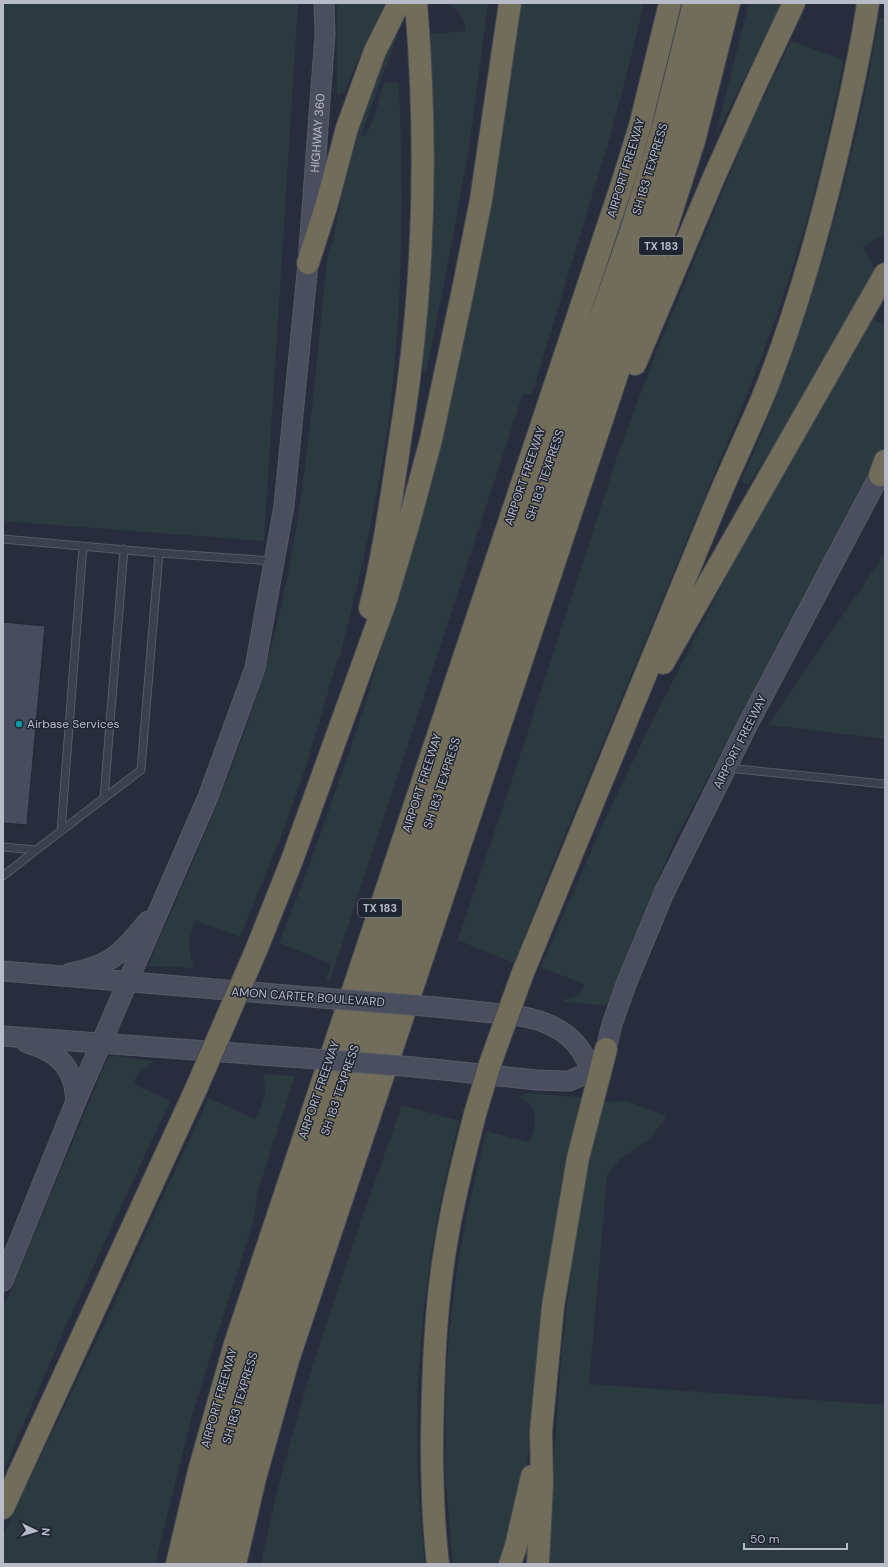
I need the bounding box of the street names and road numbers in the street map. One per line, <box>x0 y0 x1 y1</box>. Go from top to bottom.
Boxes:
street label: HIGHWAY 360 <box>307 93 329 173</box>
street label: AIRPORT FREEWAY <box>603 116 649 220</box>
street label: SH 183 TEXPRESS <box>628 121 672 217</box>
road number: TX 183 <box>639 237 683 255</box>
street label: AIRPORT FREEWAY <box>501 425 549 527</box>
street label: SH 183 TEXPRESS <box>522 427 568 523</box>
street label: AIRPORT FREEWAY <box>709 692 771 792</box>
street label: AIRPORT FREEWAY <box>398 731 446 835</box>
street label: SH 183 TEXPRESS <box>420 735 464 831</box>
road number: TX 183 <box>358 899 402 917</box>
street label: AMON CARTER BOULEVARD <box>231 984 385 1010</box>
street label: AIRPORT FREEWAY <box>295 1039 343 1141</box>
street label: SH 183 TEXPRESS <box>317 1042 363 1138</box>
street label: AIRPORT FREEWAY <box>197 1346 241 1450</box>
street label: SH 183 TEXPRESS <box>218 1350 262 1446</box>

